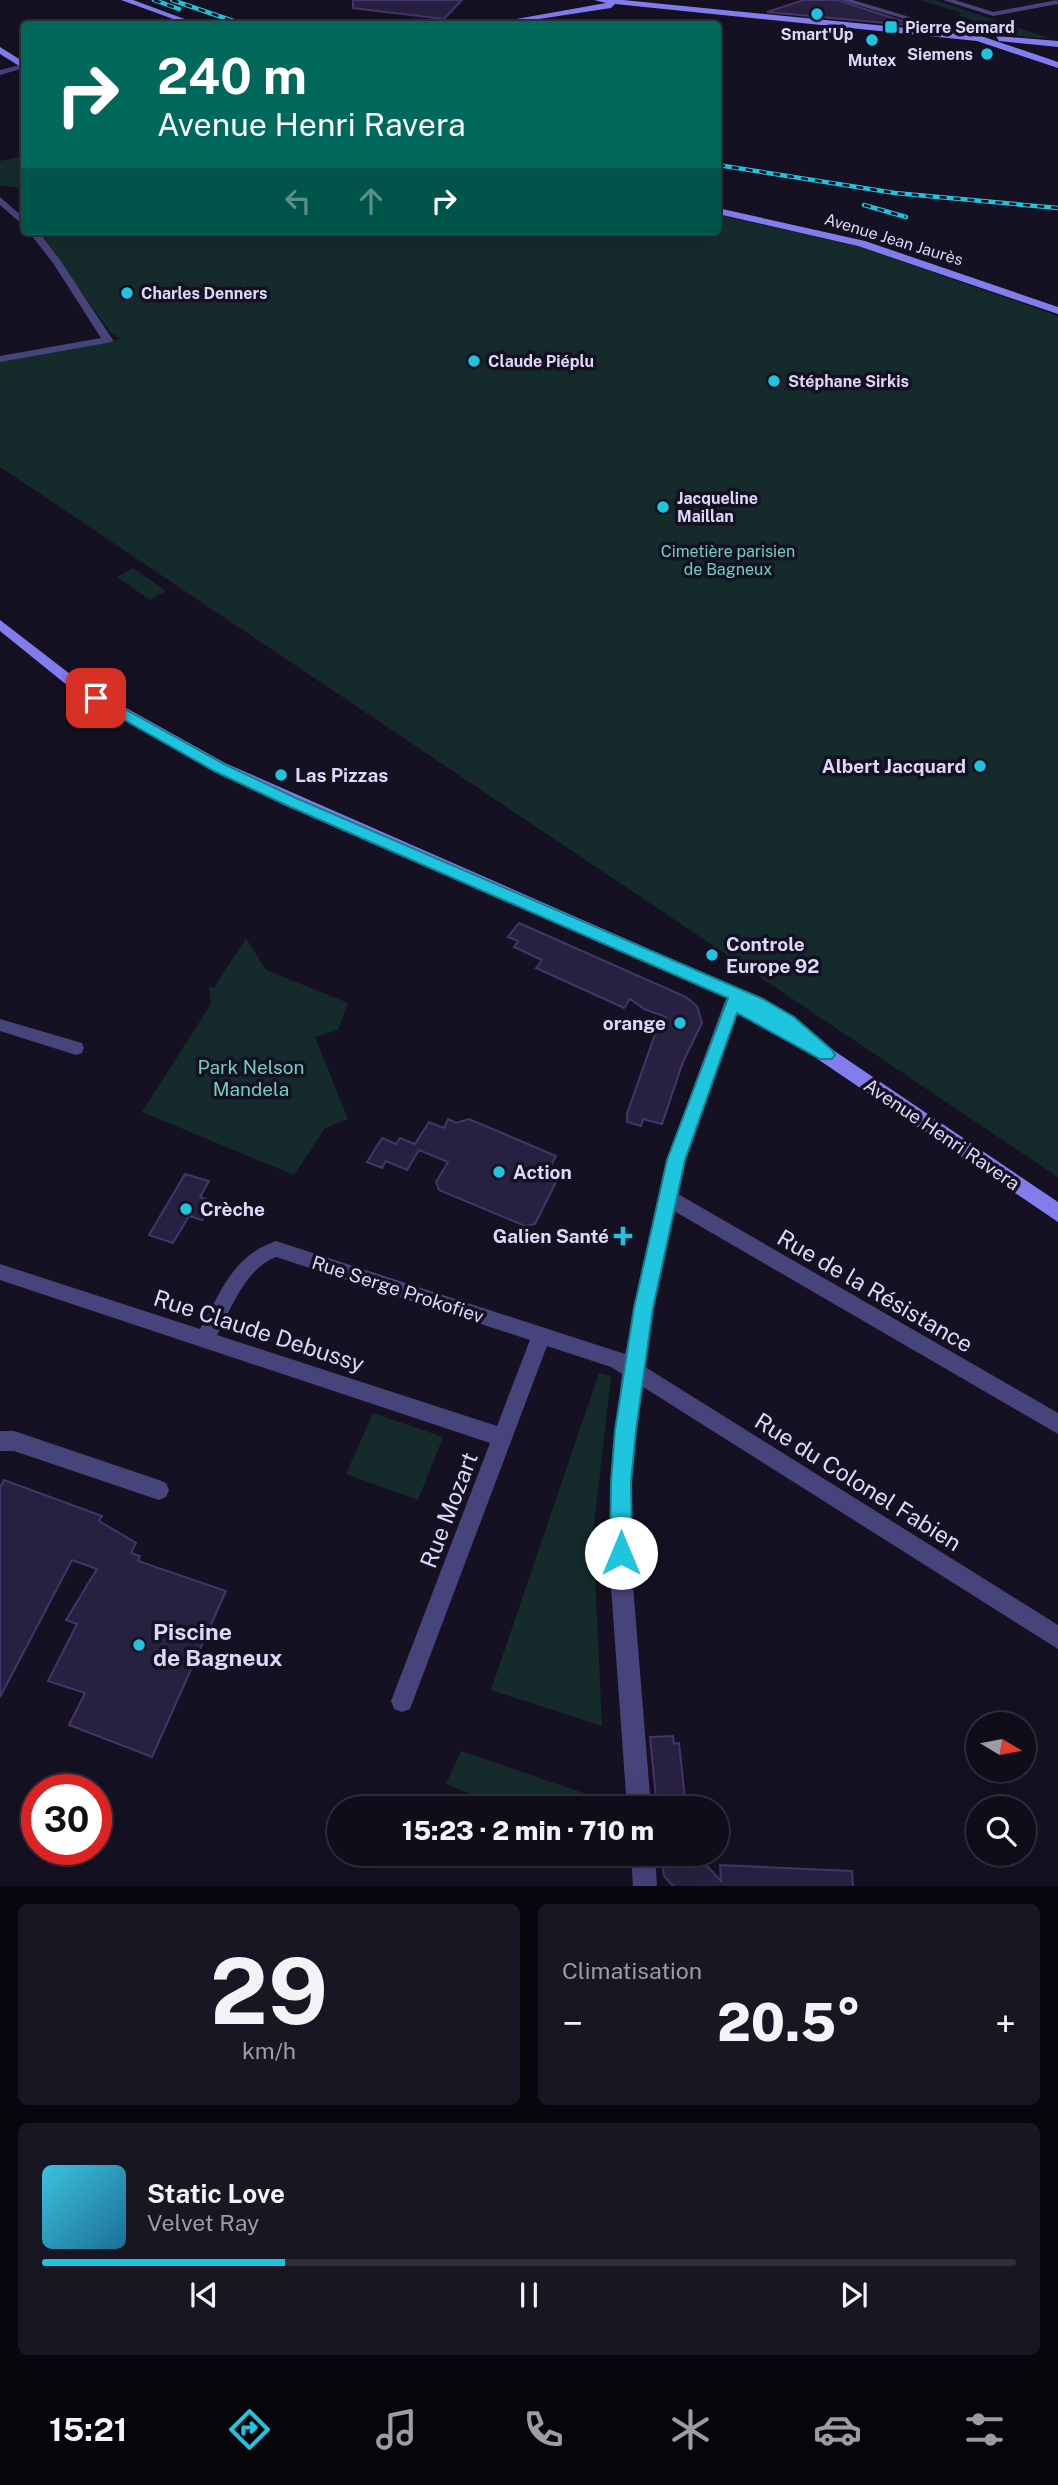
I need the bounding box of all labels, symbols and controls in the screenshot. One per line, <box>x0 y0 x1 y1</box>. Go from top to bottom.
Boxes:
marker: Smart'Up <box>809 6 825 22</box>
place label: Pierre Semard <box>905 18 1015 37</box>
marker: Pierre Semard <box>883 19 899 35</box>
place label: Smart'Up <box>781 25 854 44</box>
marker: Mutex <box>864 32 880 48</box>
place label: Siemens <box>907 45 973 64</box>
marker: Siemens <box>979 46 995 62</box>
text: 240 m <box>157 47 307 105</box>
icon: right <box>42 49 133 140</box>
place label: Mutex <box>848 51 897 70</box>
text: Avenue Henri Ravera <box>157 106 466 143</box>
icon: left <box>279 182 317 220</box>
icon: ahead <box>352 182 390 220</box>
icon: right <box>425 182 463 220</box>
street label: Avenue Jean Jaurès <box>822 209 965 270</box>
place label: Charles Denners <box>141 284 267 303</box>
marker: Charles Denners <box>119 285 135 301</box>
place label: Claude Piéplu <box>488 352 594 371</box>
marker: Claude Piéplu <box>466 353 482 369</box>
place label: Stéphane Sirkis <box>788 372 909 391</box>
marker: Stéphane Sirkis <box>766 373 782 389</box>
place label: Jacqueline Maillan <box>677 489 758 526</box>
marker: Jacqueline Maillan <box>655 499 671 515</box>
park label: Cimetière parisien de Bagneux <box>661 542 795 579</box>
pin <box>66 668 126 728</box>
icon: arrive <box>77 679 115 717</box>
place label: Albert Jacquard <box>822 755 966 777</box>
marker: Albert Jacquard <box>972 758 988 774</box>
place label: Las Pizzas <box>295 764 388 786</box>
marker: Las Pizzas <box>273 767 289 783</box>
place label: Controle Europe 92 <box>726 933 819 977</box>
marker: Controle Europe 92 <box>704 947 720 963</box>
place label: orange <box>603 1012 666 1034</box>
marker: orange <box>672 1015 688 1031</box>
park label: Park Nelson Mandela <box>198 1056 304 1100</box>
street label: Avenue Henri Ravera <box>860 1074 1024 1194</box>
place label: Action <box>513 1161 572 1183</box>
marker: Action <box>491 1164 507 1180</box>
place label: Crèche <box>200 1198 265 1220</box>
marker: Crèche <box>178 1201 194 1217</box>
street label: Rue de la Résistance <box>773 1224 978 1358</box>
place label: Galien Santé <box>493 1225 609 1247</box>
marker: Galien Santé <box>615 1228 631 1244</box>
street label: Rue Serge Prokofiev <box>309 1251 487 1327</box>
street label: Rue Claude Debussy <box>151 1284 368 1377</box>
street label: Rue du Colonel Fabien <box>750 1407 967 1556</box>
street label: Rue Mozart <box>414 1448 483 1571</box>
position arrow <box>584 1516 658 1590</box>
place label: Piscine de Bagneux <box>153 1618 283 1671</box>
marker: Piscine de Bagneux <box>131 1637 147 1653</box>
north arrow <box>966 1712 1036 1782</box>
map controls <box>966 1712 1036 1866</box>
speed limit sign: 30 <box>21 1774 112 1865</box>
button: search <box>966 1796 1036 1866</box>
text: 15:23 · 2 min · 710 m <box>402 1815 654 1846</box>
text: 29 <box>210 1938 328 2044</box>
text: Climatisation <box>562 1957 702 1984</box>
text: 20.5° <box>717 1992 861 2053</box>
text: − <box>562 2001 583 2046</box>
text: + <box>995 2001 1016 2046</box>
text: km/h <box>242 2037 296 2064</box>
text: Static Love <box>147 2178 285 2209</box>
text: Velvet Ray <box>147 2209 259 2236</box>
icon: previous <box>185 2276 223 2314</box>
icon: pause <box>510 2276 548 2314</box>
icon: next <box>835 2276 873 2314</box>
icon: directions <box>225 2405 274 2454</box>
icon: music <box>372 2405 421 2454</box>
icon: phone <box>519 2405 568 2454</box>
icon: climate <box>666 2405 715 2454</box>
icon: car <box>813 2405 862 2454</box>
icon: filters <box>960 2405 1009 2454</box>
text: 15:21 <box>49 2411 128 2448</box>

